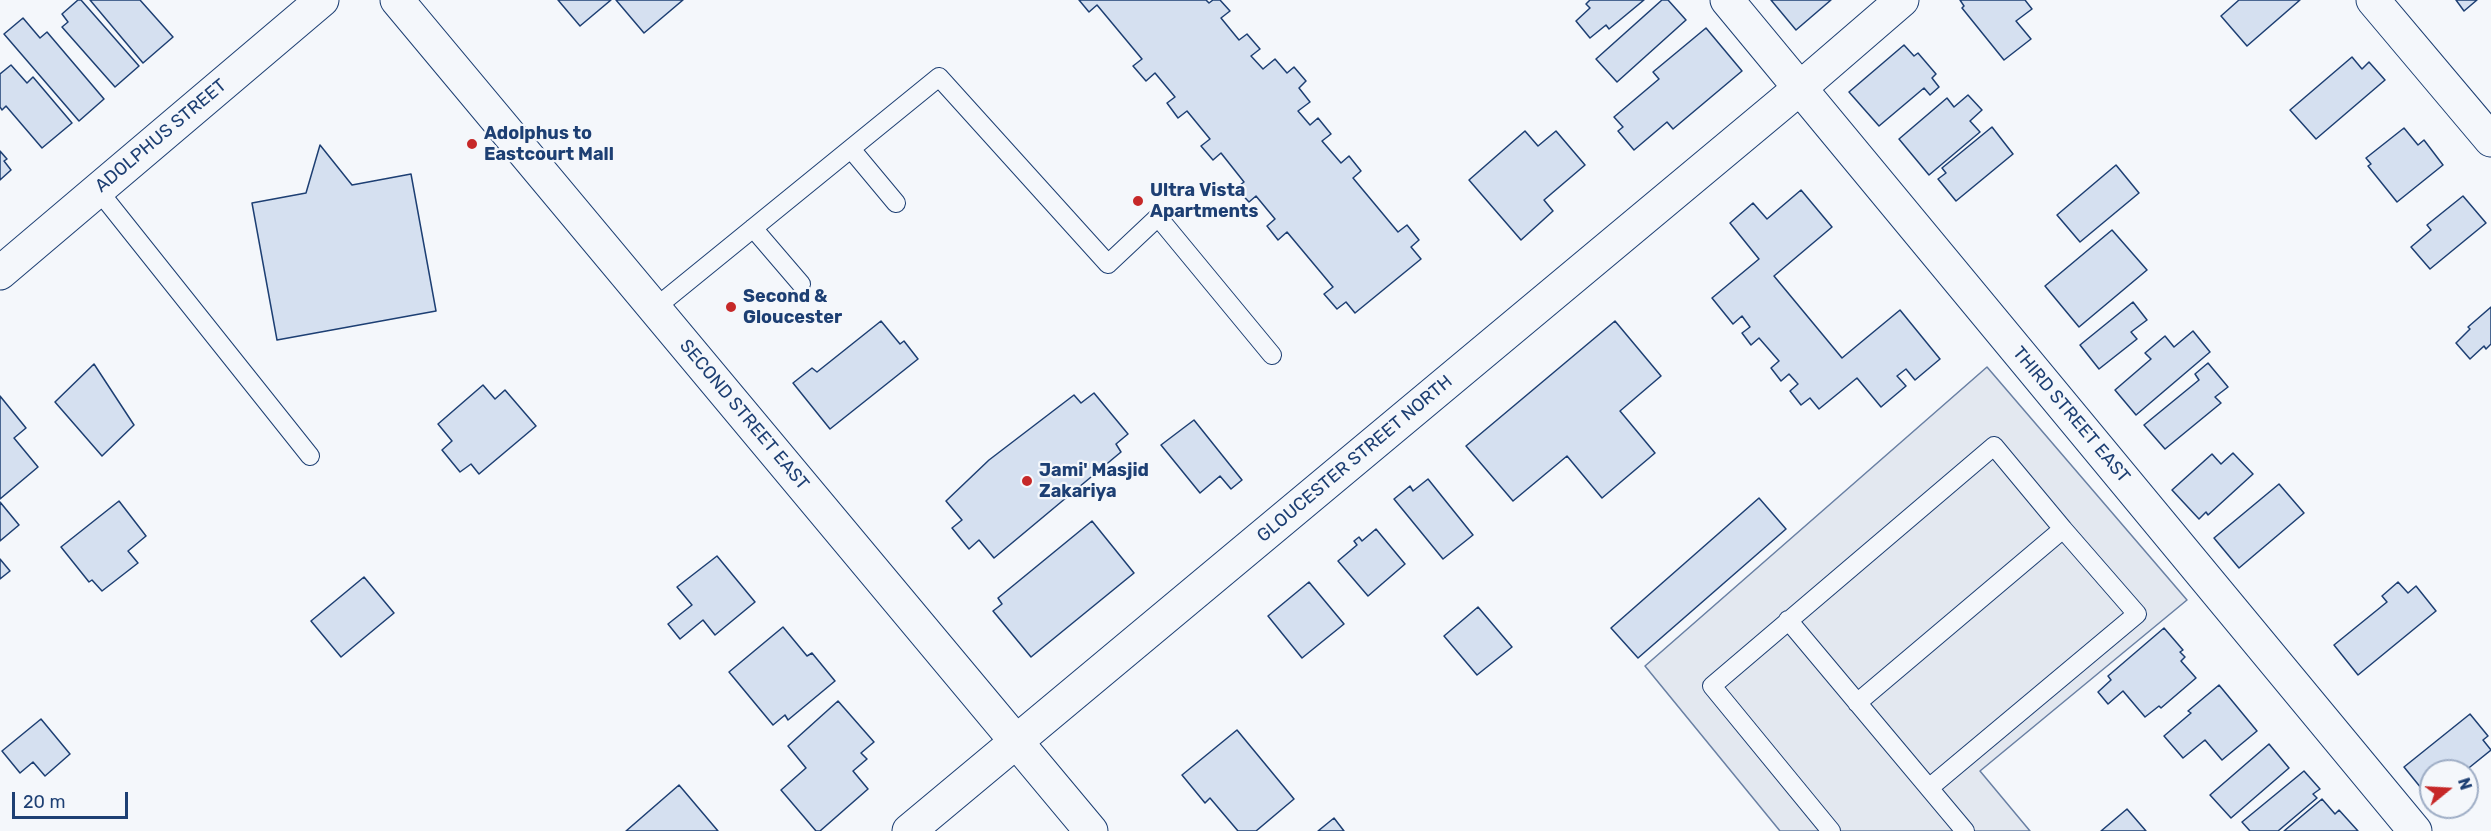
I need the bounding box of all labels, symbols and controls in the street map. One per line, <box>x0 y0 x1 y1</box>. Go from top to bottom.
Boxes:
street label: ADOLPHUS STREET <box>91 75 231 197</box>
place label: Adolphus to Eastcourt Mall <box>484 123 614 166</box>
marker: Adolphus to Eastcourt Mall <box>465 137 479 151</box>
place label: Ultra Vista Apartments <box>1150 180 1258 222</box>
marker: Ultra Vista Apartments <box>1131 194 1145 208</box>
place label: Second & Gloucester <box>743 286 842 328</box>
marker: Second & Gloucester <box>724 300 738 314</box>
street label: SECOND STREET EAST <box>675 335 813 495</box>
street label: THIRD STREET EAST <box>2008 343 2134 487</box>
street label: GLOUCESTER STREET NORTH <box>1253 371 1457 547</box>
place label: Jami' Masjid Zakariya <box>1039 460 1149 502</box>
marker: Jami' Masjid Zakariya <box>1020 474 1034 488</box>
north arrow <box>2419 759 2479 819</box>
text: N <box>2454 775 2476 792</box>
scale bar <box>15 780 130 818</box>
text: 20 m <box>23 791 65 813</box>

